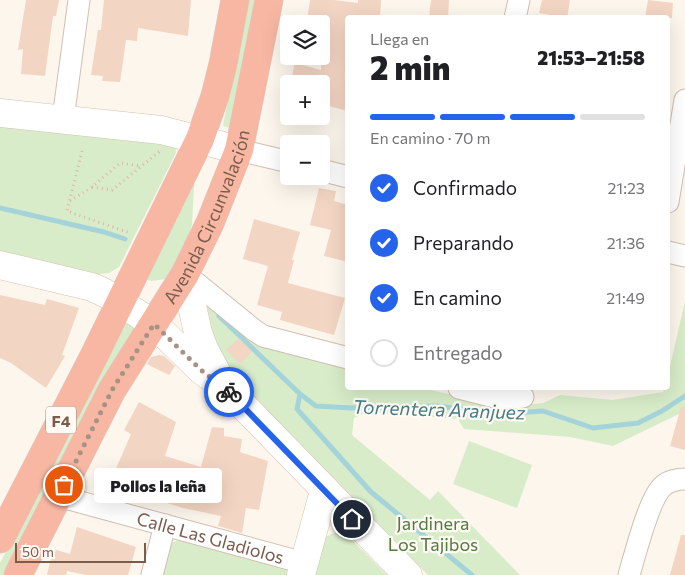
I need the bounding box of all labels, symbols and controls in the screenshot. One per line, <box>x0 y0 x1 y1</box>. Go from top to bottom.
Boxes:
map controls <box>280 15 330 185</box>
button: layers <box>280 15 330 65</box>
text: Llega en <box>370 29 429 48</box>
text: 21:53–21:58 <box>537 46 645 69</box>
text: 2 min <box>370 47 450 87</box>
button: + <box>280 75 330 125</box>
street label: Avenida Circunvalación <box>158 128 254 308</box>
text: En camino · 70 m <box>370 128 491 147</box>
button: − <box>280 135 330 185</box>
icon: check <box>370 174 398 202</box>
text: Confirmado <box>413 176 517 199</box>
text: 21:23 <box>608 178 645 197</box>
icon: check <box>370 229 398 257</box>
text: Preparando <box>413 231 514 254</box>
text: 21:36 <box>607 233 645 252</box>
icon: check <box>370 284 398 312</box>
text: En camino <box>413 286 502 309</box>
text: 21:49 <box>606 288 645 307</box>
text: Entregado <box>413 341 503 364</box>
courier <box>204 367 254 417</box>
icon: bike <box>215 378 243 406</box>
water label: Torrentera Aranjuez <box>352 394 526 424</box>
road number: F4 <box>46 406 76 434</box>
pin <box>43 464 85 506</box>
callout: Pollos la leña <box>94 468 222 502</box>
icon: bag <box>50 471 78 499</box>
text: Pollos la leña <box>110 476 206 495</box>
pin <box>331 498 373 540</box>
icon: home <box>338 505 366 533</box>
street label: Calle Las Gladiolos <box>134 507 286 568</box>
park label: Jardinera Los Tajibos <box>388 512 478 555</box>
scale bar <box>15 540 146 563</box>
text: 50 m <box>22 543 54 560</box>

